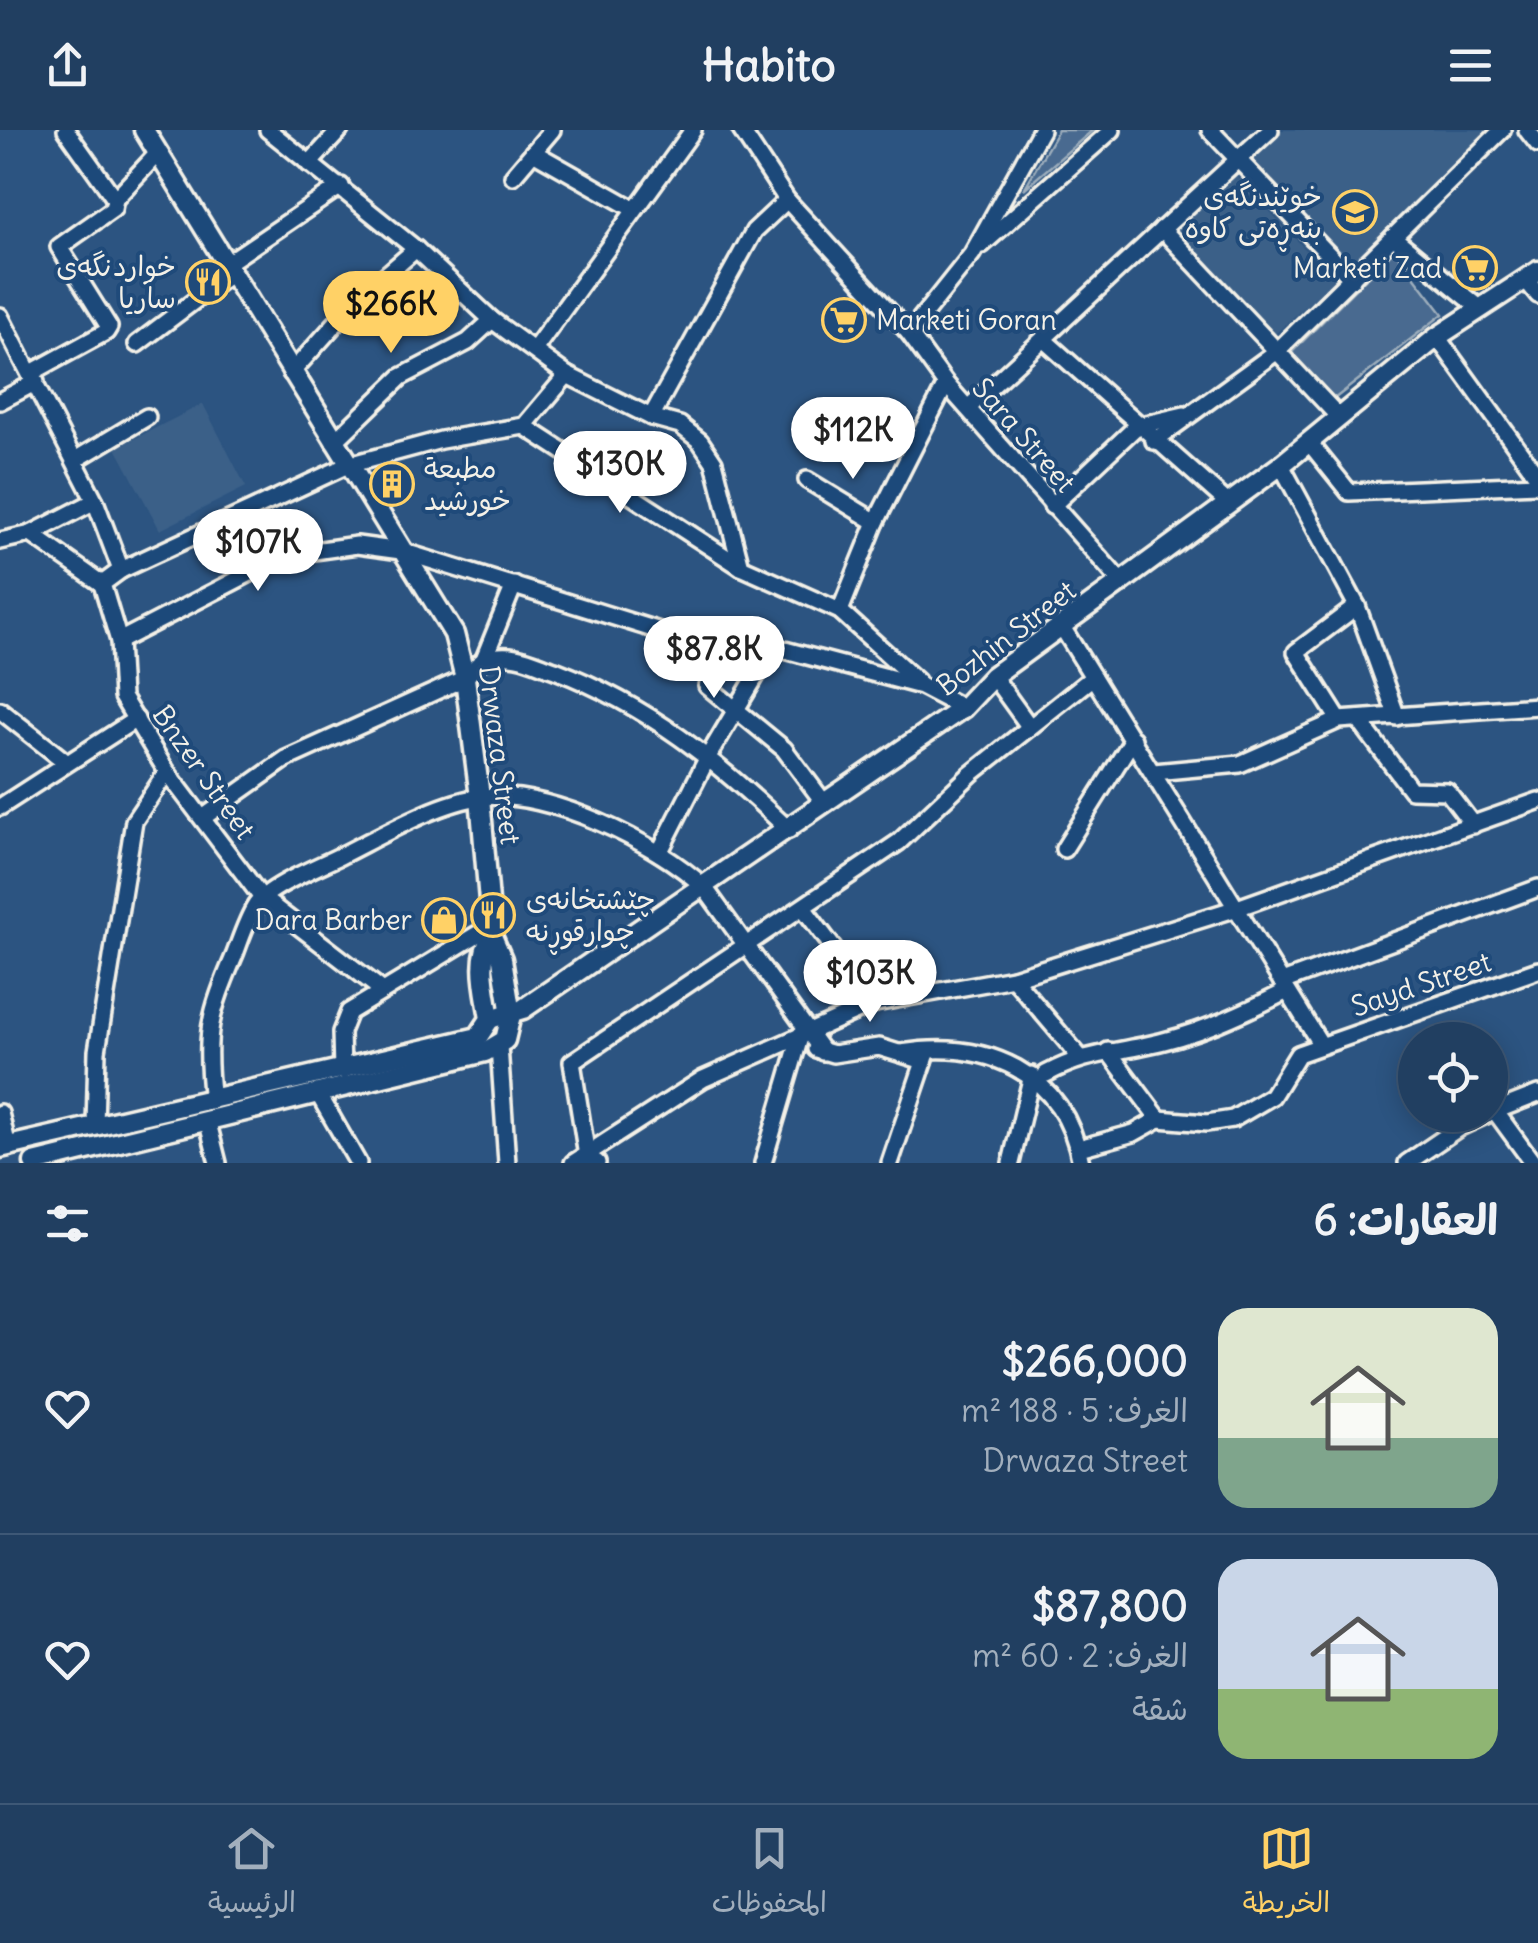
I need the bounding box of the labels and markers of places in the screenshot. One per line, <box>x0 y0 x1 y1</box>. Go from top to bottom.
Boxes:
place label: خوێندنگەی بنەڕەتی کاوە <box>1185 178 1322 252</box>
school or university icon: خوێندنگەی بنەڕەتی کاوە <box>1332 189 1378 235</box>
supermarket icon: Marketi Zad <box>1452 245 1498 291</box>
place label: خواردنگەی ساریا <box>56 248 176 316</box>
place label: Marketi Zad <box>1293 250 1442 286</box>
restaurant icon: خواردنگەی ساریا <box>185 259 231 305</box>
pin: $266K <box>321 271 461 356</box>
supermarket icon: Marketi Goran <box>821 297 867 343</box>
place label: Marketi Goran <box>876 302 1057 338</box>
pin: $112K <box>783 397 923 482</box>
pin: $130K <box>550 431 690 516</box>
place label: مطبعة خورشيد <box>424 450 511 518</box>
building icon: مطبعة خورشيد <box>369 461 415 507</box>
pin: $107K <box>188 509 328 594</box>
pin: $87.8K <box>633 616 795 701</box>
place label: چێشتخانەی چوارقوڕنە <box>526 881 655 955</box>
restaurant icon: چێشتخانەی چوارقوڕنە <box>470 892 516 938</box>
shop icon: Dara Barber <box>421 897 467 943</box>
place label: Dara Barber <box>255 902 412 938</box>
pin: $103K <box>800 940 940 1025</box>

